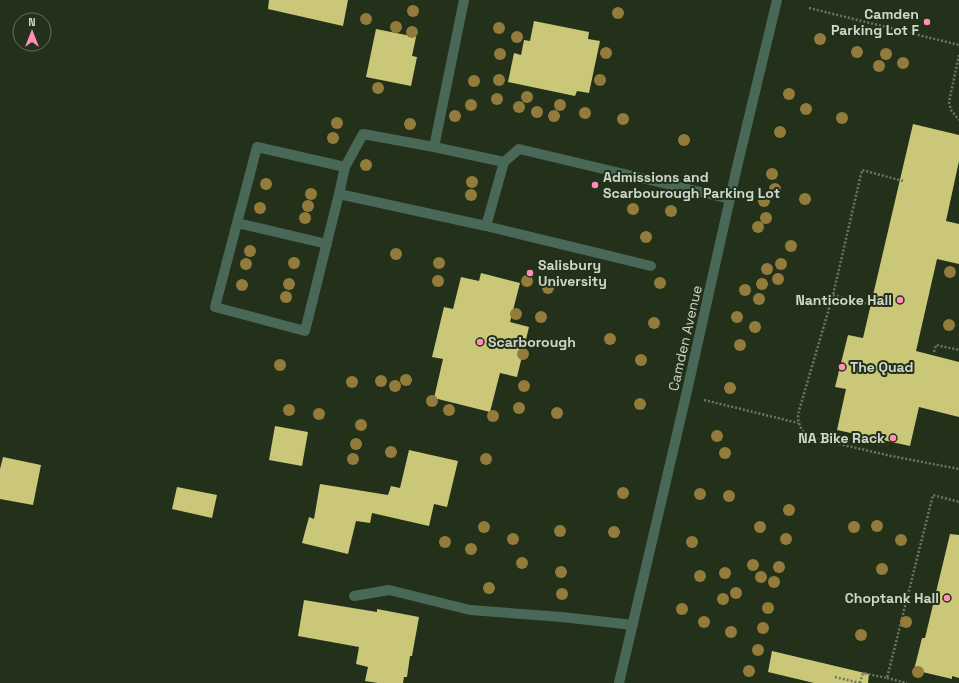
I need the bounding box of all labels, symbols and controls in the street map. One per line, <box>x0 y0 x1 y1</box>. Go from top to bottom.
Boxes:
place label: Camden Parking Lot F <box>831 5 920 39</box>
north arrow <box>12 12 52 52</box>
text: N <box>28 15 36 29</box>
marker: Camden Parking Lot F <box>922 17 932 27</box>
place label: Admissions and Scarbourough Parking Lot <box>603 168 780 202</box>
marker: Admissions and Scarbourough Parking Lot <box>590 180 600 190</box>
place label: Salisbury University <box>538 256 607 290</box>
marker: Salisbury University <box>525 268 535 278</box>
street label: Camden Avenue <box>664 283 706 393</box>
place label: Nanticoke Hall <box>795 291 892 309</box>
marker: Nanticoke Hall <box>895 295 905 305</box>
place label: Scarborough <box>488 333 576 351</box>
marker: Scarborough <box>475 337 485 347</box>
place label: The Quad <box>850 358 913 376</box>
marker: The Quad <box>837 362 847 372</box>
place label: NA Bike Rack <box>798 429 885 447</box>
marker: NA Bike Rack <box>888 433 898 443</box>
place label: Choptank Hall <box>845 589 939 607</box>
marker: Choptank Hall <box>942 593 952 603</box>

